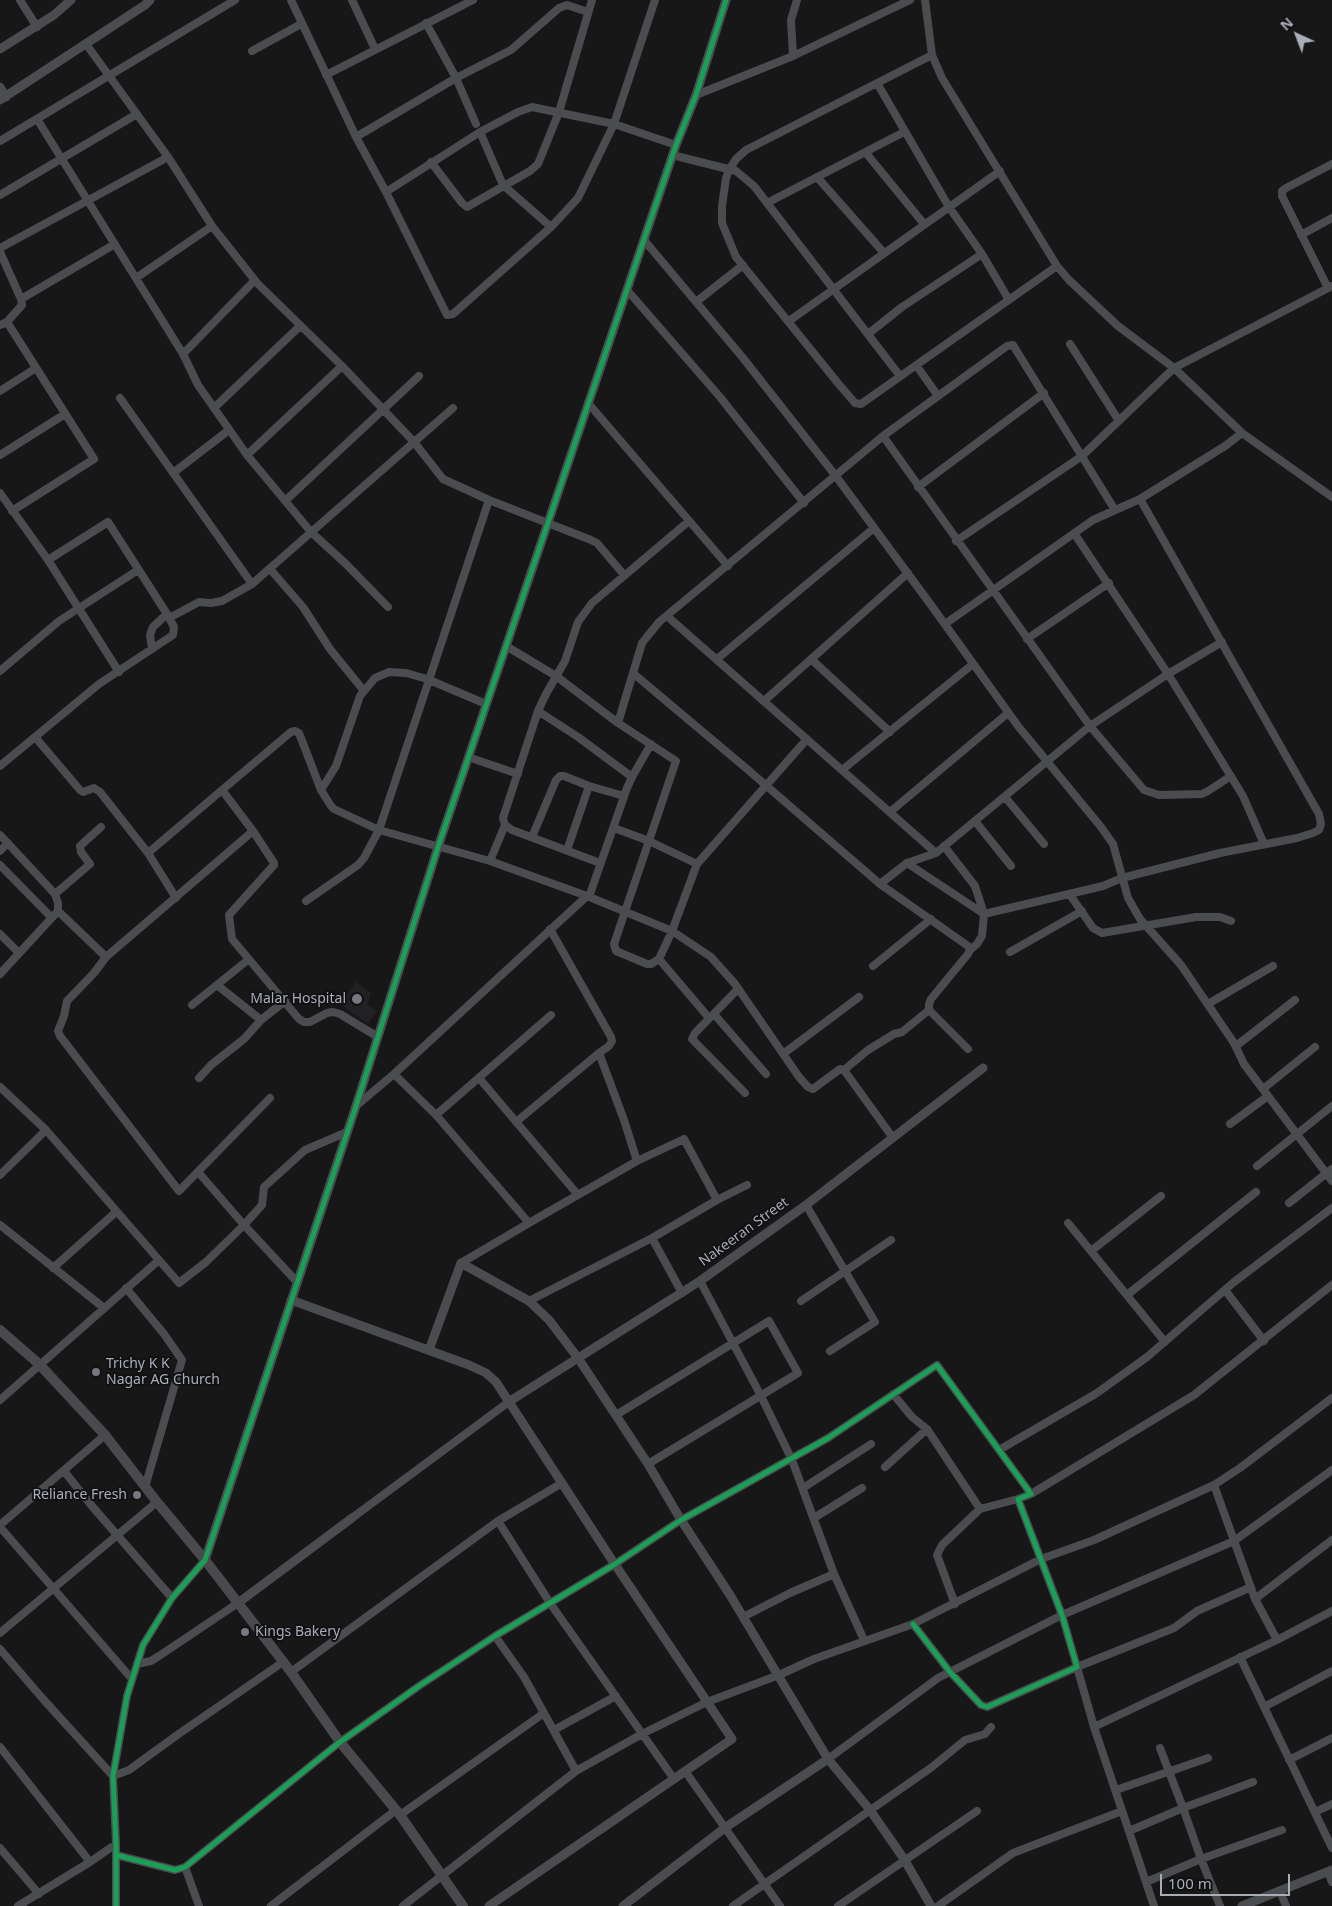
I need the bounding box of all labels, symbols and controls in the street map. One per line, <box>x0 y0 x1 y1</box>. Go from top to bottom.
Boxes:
north arrow <box>1272 10 1322 60</box>
text: N <box>1276 13 1297 35</box>
place label: Malar Hospital <box>250 991 346 1007</box>
marker: Malar Hospital <box>350 992 364 1006</box>
street label: Nakeeran Street <box>696 1194 792 1270</box>
place label: Trichy K K Nagar AG Church <box>106 1356 220 1388</box>
marker: Trichy K K Nagar AG Church <box>90 1366 102 1378</box>
place label: Reliance Fresh <box>32 1487 127 1503</box>
marker: Reliance Fresh <box>131 1489 143 1501</box>
place label: Kings Bakery <box>255 1624 340 1640</box>
marker: Kings Bakery <box>239 1626 251 1638</box>
scale bar <box>1162 1864 1292 1896</box>
text: 100 m <box>1168 1873 1212 1893</box>

